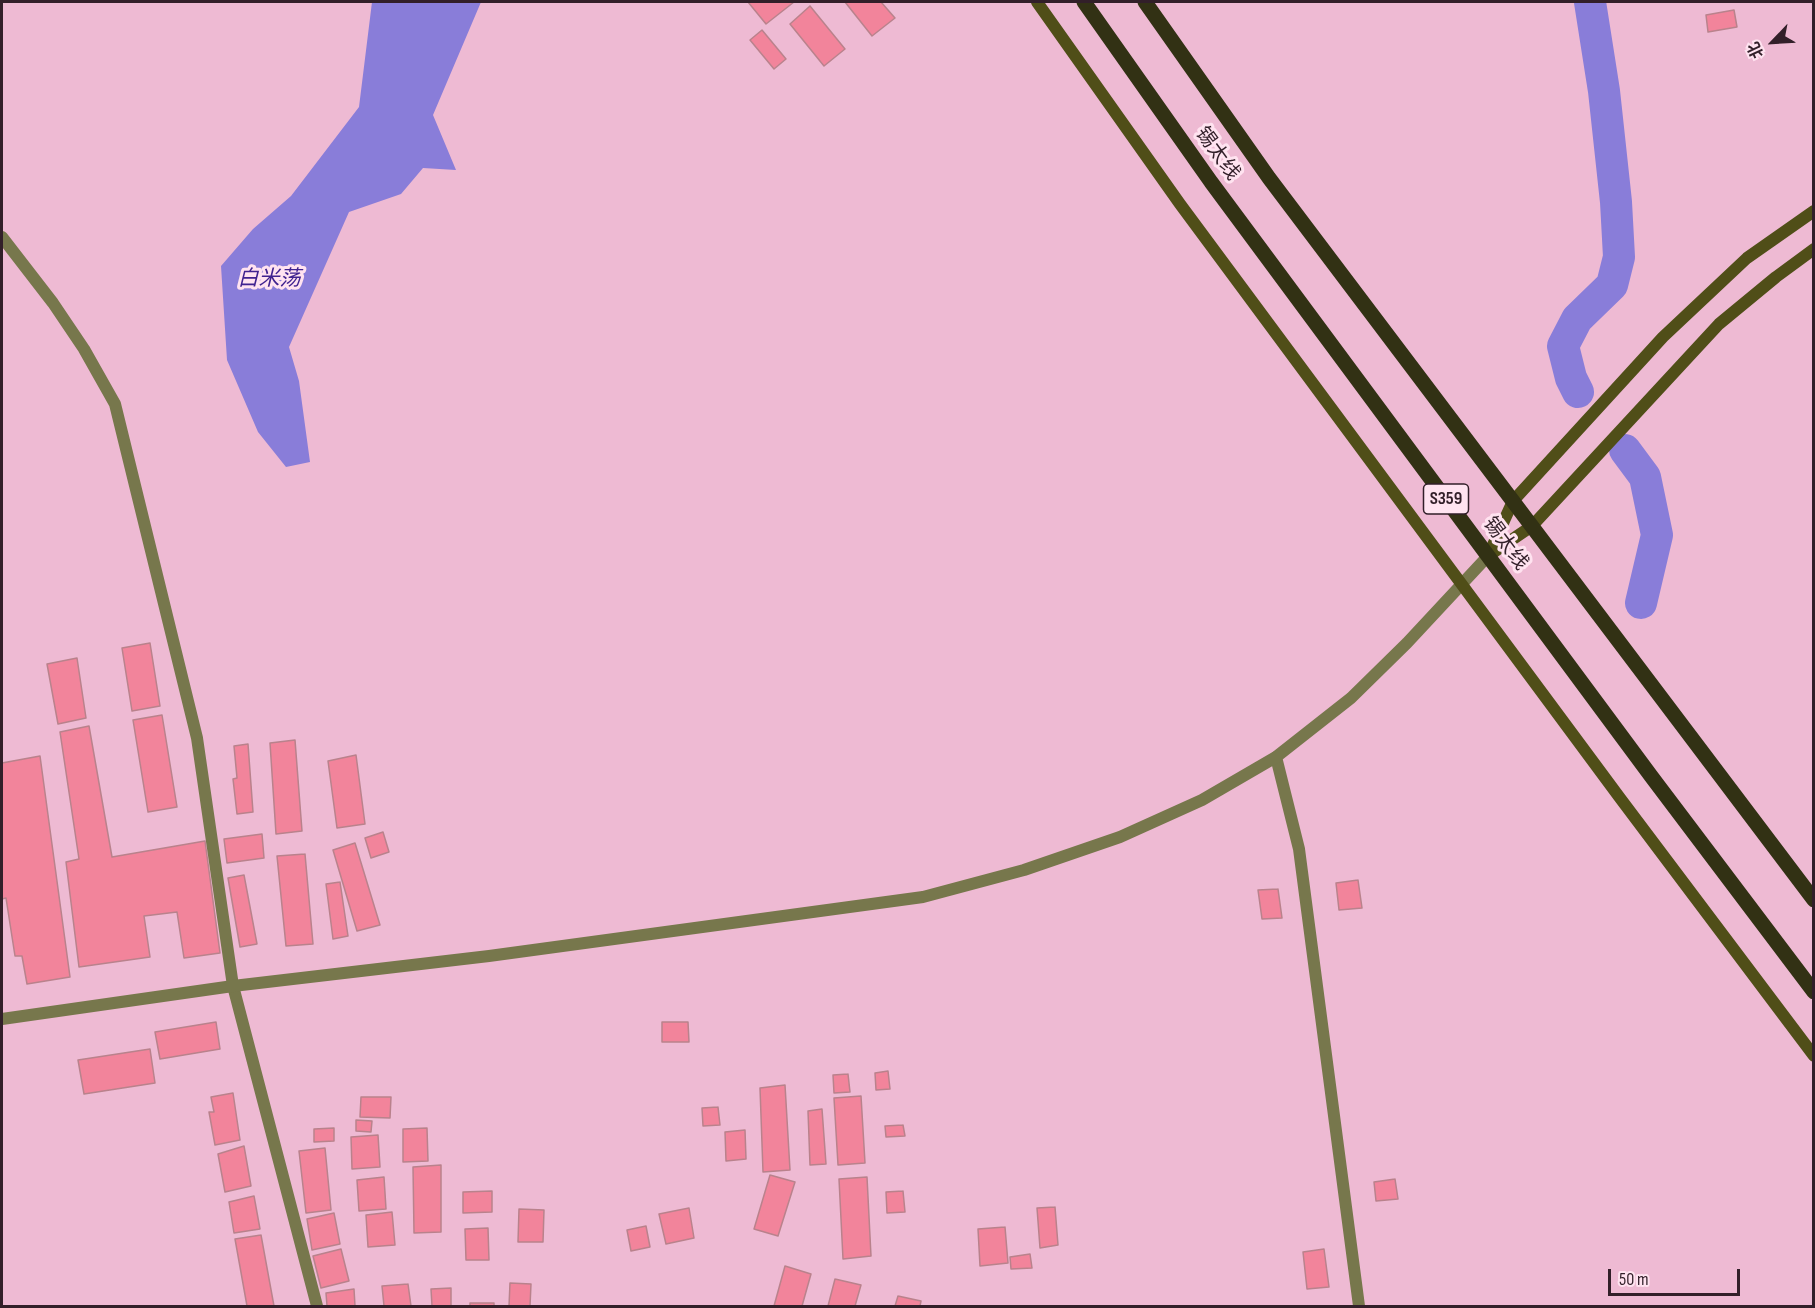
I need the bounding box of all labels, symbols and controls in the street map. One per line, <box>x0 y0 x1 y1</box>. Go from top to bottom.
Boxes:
north arrow <box>1743 12 1803 72</box>
text: 北 <box>1744 39 1768 61</box>
street label: 锡太线 <box>1190 123 1244 185</box>
water label: 白米荡 <box>238 267 300 293</box>
road number: S359 <box>1424 484 1468 514</box>
street label: 锡太线 <box>1477 513 1533 575</box>
scale bar <box>1611 1257 1743 1295</box>
text: 50 m <box>1619 1269 1649 1290</box>

